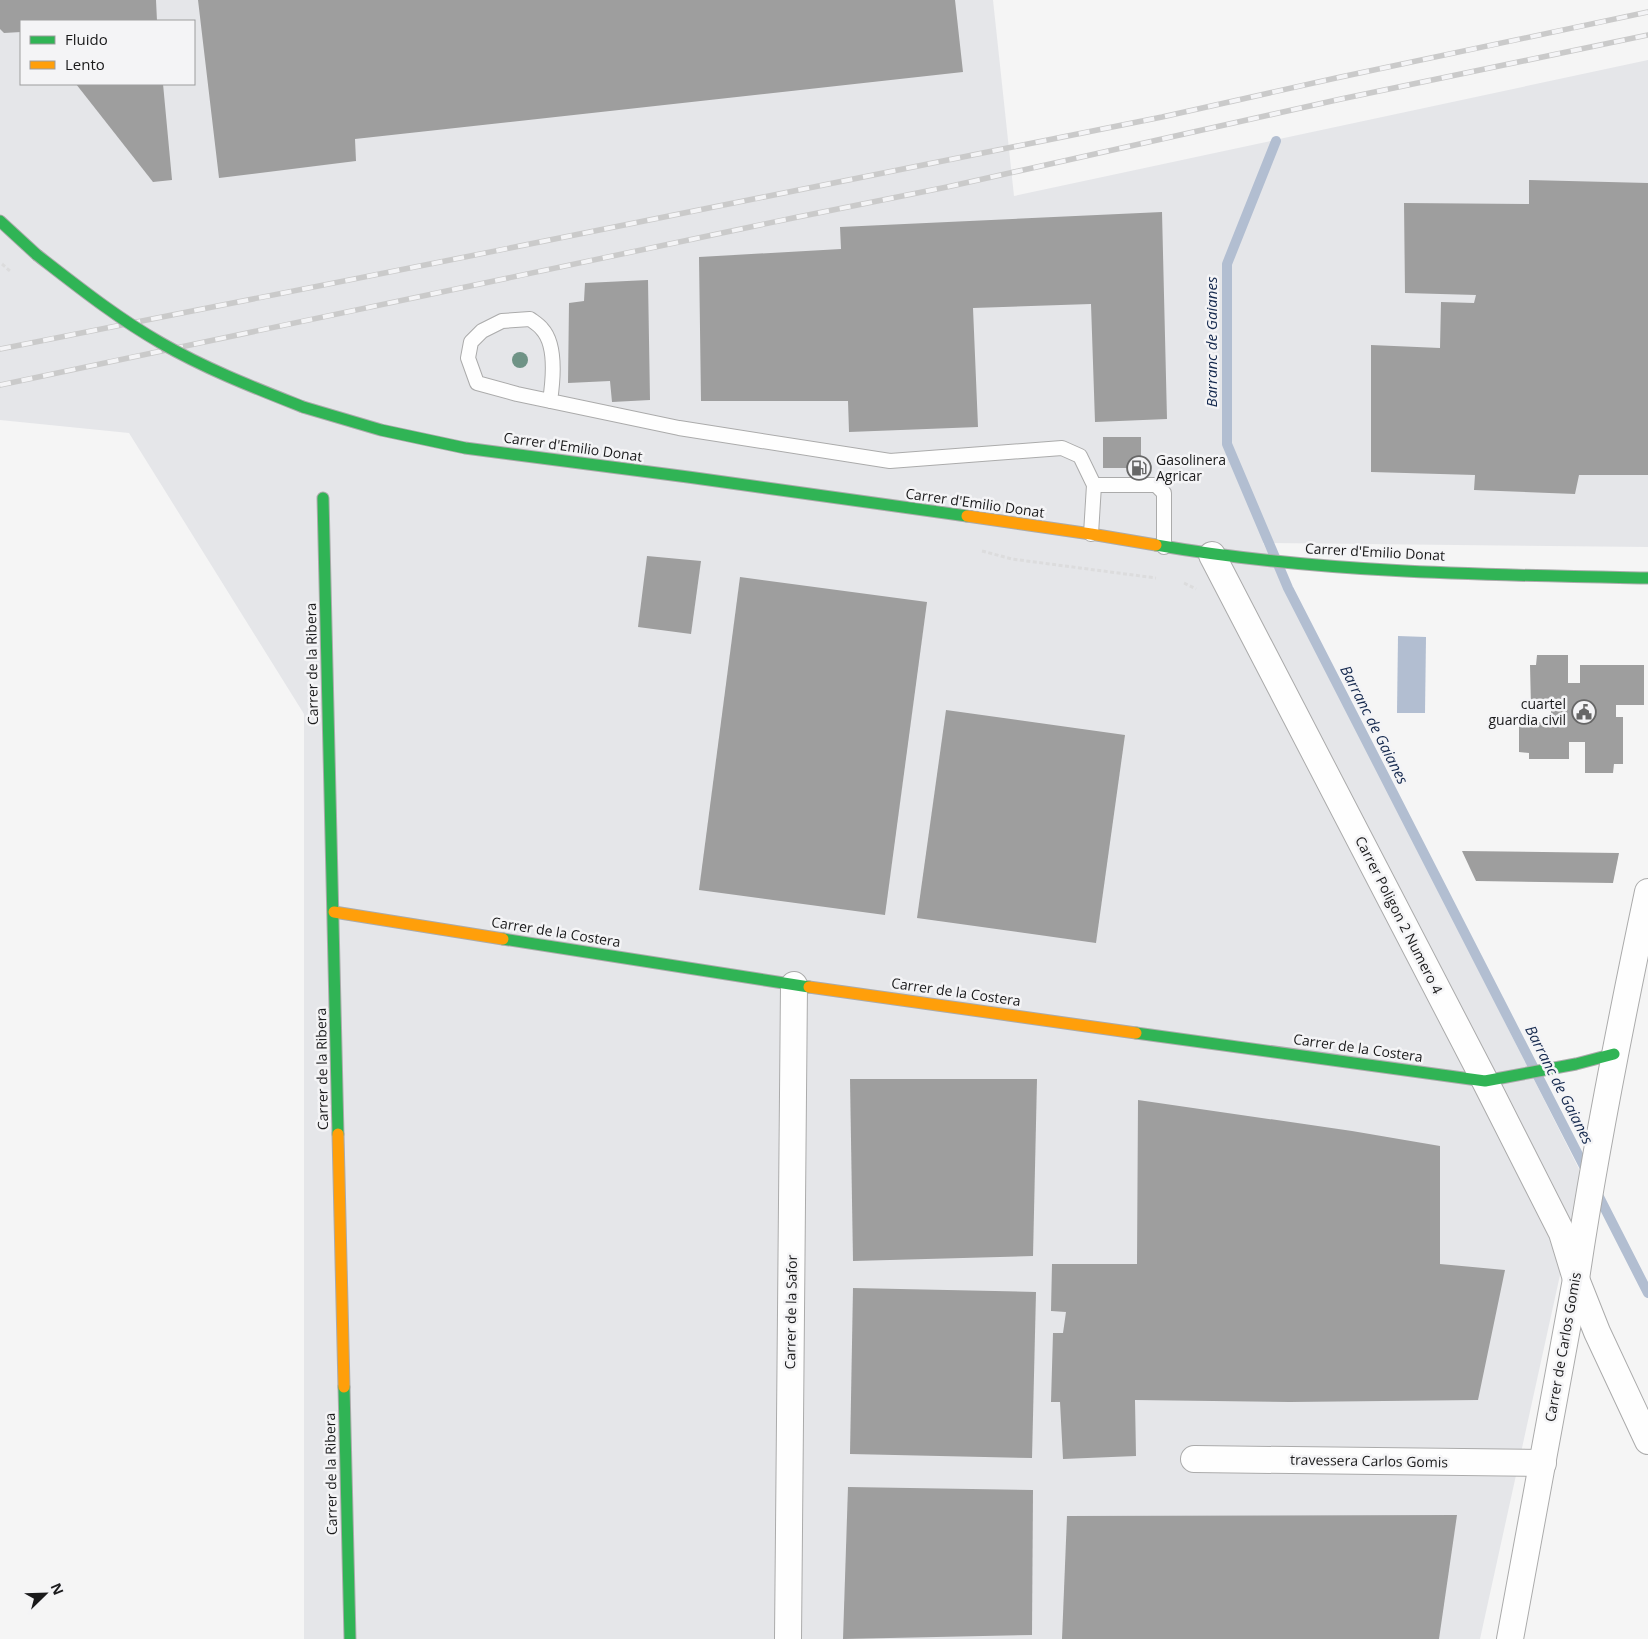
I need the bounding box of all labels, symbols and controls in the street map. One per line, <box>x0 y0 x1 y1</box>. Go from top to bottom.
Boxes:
legend <box>20 20 195 85</box>
text: Fluido <box>65 29 108 49</box>
text: Lento <box>65 54 105 74</box>
water label: Barranc de Gaianes <box>1201 276 1221 407</box>
street label: Carrer d'Emilio Donat <box>502 427 644 466</box>
place label: Gasolinera Agricar <box>1156 450 1226 485</box>
fuel station icon: Gasolinera Agricar <box>1126 455 1152 481</box>
street label: Carrer d'Emilio Donat <box>904 483 1046 522</box>
street label: Carrer d'Emilio Donat <box>1305 538 1446 565</box>
street label: Carrer de la Ribera <box>301 603 322 725</box>
water label: Barranc de Gaianes <box>1336 662 1414 788</box>
place label: cuartel guardia civil <box>1488 694 1566 729</box>
public building icon: cuartel guardia civil <box>1571 699 1597 725</box>
street label: Carrer Poligon 2 Numero 4 <box>1351 833 1448 997</box>
street label: Carrer de la Costera <box>490 912 622 951</box>
street label: Carrer de la Costera <box>890 973 1022 1010</box>
street label: Carrer de la Ribera <box>311 1008 332 1130</box>
water label: Barranc de Gaianes <box>1521 1022 1599 1148</box>
street label: Carrer de la Costera <box>1292 1029 1424 1066</box>
street label: Carrer de la Safor <box>780 1254 801 1369</box>
street label: Carrer de Carlos Gomis <box>1540 1270 1585 1423</box>
street label: Carrer de la Ribera <box>320 1413 341 1535</box>
street label: travessera Carlos Gomis <box>1290 1450 1449 1471</box>
north arrow <box>20 1569 70 1619</box>
text: N <box>46 1580 68 1598</box>

